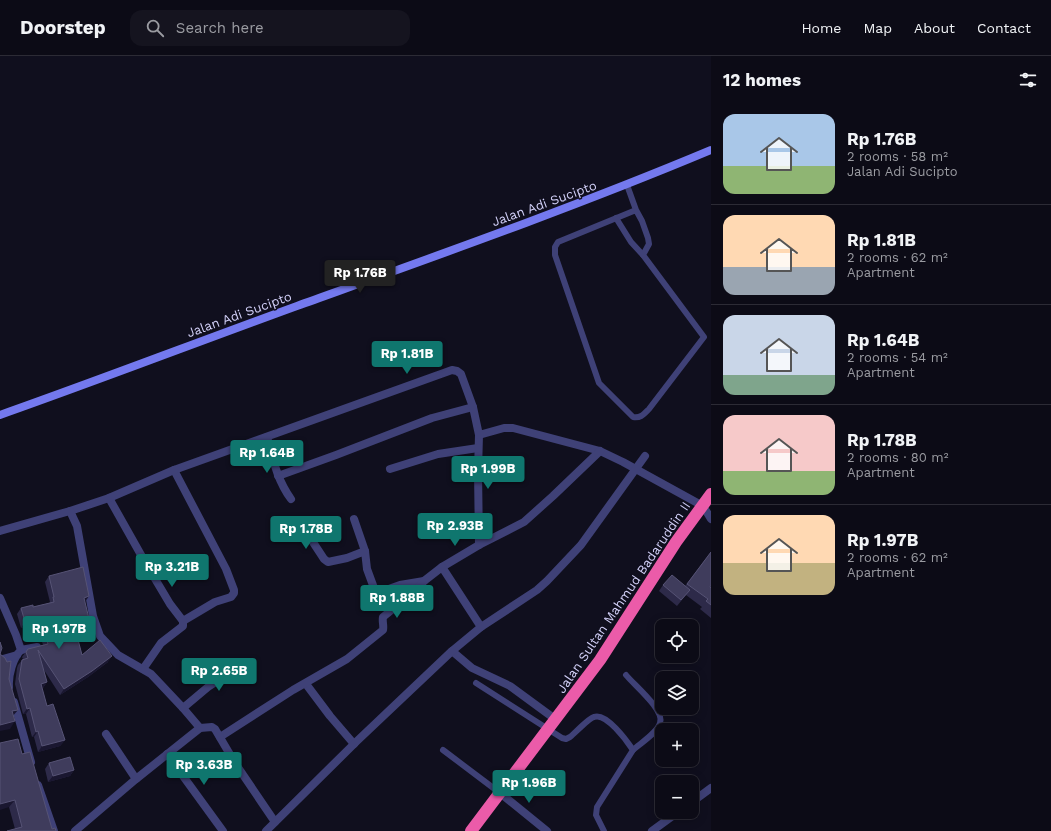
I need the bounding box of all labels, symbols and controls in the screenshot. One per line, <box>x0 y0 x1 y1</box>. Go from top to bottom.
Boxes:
search box <box>130 10 410 46</box>
text: Doorstep <box>20 16 106 39</box>
icon: search <box>144 17 166 39</box>
text: Search here <box>176 19 264 37</box>
text: Home <box>801 20 841 36</box>
text: Map <box>863 20 892 36</box>
text: About <box>914 20 955 36</box>
text: Contact <box>977 20 1031 36</box>
icon: filters <box>1017 69 1039 91</box>
text: 12 homes <box>723 70 801 90</box>
text: Rp 1.76B <box>847 129 916 149</box>
icon: home <box>755 130 803 178</box>
text: 2 rooms · 58 m² <box>847 149 948 164</box>
text: Jalan Adi Sucipto <box>847 164 958 179</box>
street label: Jalan Adi Sucipto <box>490 177 599 229</box>
text: Rp 1.81B <box>847 230 916 250</box>
icon: home <box>755 231 803 279</box>
text: 2 rooms · 62 m² <box>847 250 948 265</box>
pin: Rp 1.76B <box>319 260 401 294</box>
text: Rp 1.76B <box>333 265 387 280</box>
text: Apartment <box>847 265 915 280</box>
street label: Jalan Adi Sucipto <box>185 288 294 340</box>
text: Rp 1.64B <box>847 330 919 350</box>
icon: home <box>755 331 803 379</box>
pin: Rp 1.81B <box>366 341 448 375</box>
text: Rp 1.81B <box>381 346 433 361</box>
text: 2 rooms · 54 m² <box>847 350 948 365</box>
text: Apartment <box>847 365 915 380</box>
text: Rp 1.78B <box>847 430 917 450</box>
icon: home <box>755 431 803 479</box>
pin: Rp 1.64B <box>226 440 308 474</box>
text: Rp 1.64B <box>239 445 295 460</box>
text: 2 rooms · 80 m² <box>847 450 948 465</box>
pin: Rp 1.99B <box>447 456 529 490</box>
text: Rp 1.99B <box>461 461 515 476</box>
text: Apartment <box>847 465 915 480</box>
street label: Jalan Sultan Mahmud Badaruddin II <box>554 499 693 696</box>
pin: Rp 2.93B <box>414 513 496 547</box>
pin: Rp 1.78B <box>265 516 347 550</box>
text: Rp 2.93B <box>427 518 483 533</box>
text: Rp 1.78B <box>279 521 333 536</box>
text: Rp 1.97B <box>847 530 918 550</box>
icon: home <box>755 531 803 579</box>
text: 2 rooms · 62 m² <box>847 550 948 565</box>
pin: Rp 3.21B <box>131 554 213 588</box>
text: Rp 3.21B <box>145 559 199 574</box>
text: Apartment <box>847 565 915 580</box>
pin: Rp 1.88B <box>356 585 438 619</box>
text: Rp 1.88B <box>369 590 425 605</box>
pin: Rp 1.97B <box>18 616 100 650</box>
map controls <box>655 619 699 819</box>
button: locate <box>655 619 699 663</box>
text: Rp 1.97B <box>32 621 86 636</box>
pin: Rp 2.65B <box>178 658 260 692</box>
text: Rp 2.65B <box>191 663 247 678</box>
button: layers <box>655 671 699 715</box>
button: + <box>655 723 699 767</box>
pin: Rp 3.63B <box>163 752 245 786</box>
text: Rp 3.63B <box>176 757 232 772</box>
pin: Rp 1.96B <box>488 770 570 804</box>
text: Rp 1.96B <box>502 775 556 790</box>
button: − <box>655 775 699 819</box>

